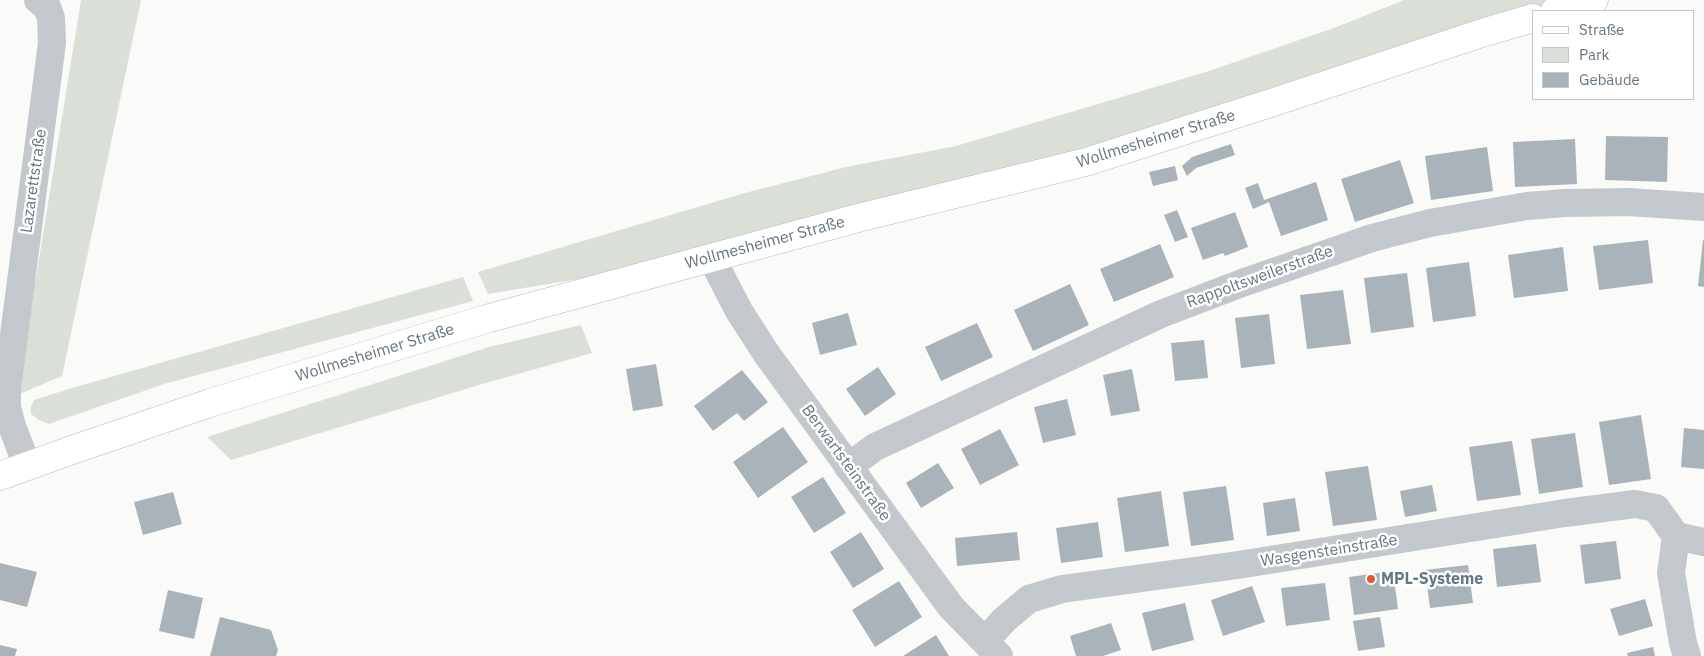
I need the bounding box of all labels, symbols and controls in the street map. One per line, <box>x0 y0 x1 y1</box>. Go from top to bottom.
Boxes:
legend <box>1532 10 1694 100</box>
text: Straße <box>1579 20 1624 39</box>
text: Park <box>1579 45 1609 64</box>
text: Gebäude <box>1579 70 1640 89</box>
street label: Wollmesheimer Straße <box>1074 106 1238 172</box>
street label: Lazarettstraße <box>17 128 51 234</box>
street label: Wollmesheimer Straße <box>683 212 847 274</box>
street label: Rappoltsweilerstraße <box>1184 242 1336 312</box>
street label: Wollmesheimer Straße <box>293 320 457 386</box>
street label: Berwartsteinstraße <box>797 401 895 525</box>
street label: Wasgensteinstraße <box>1259 531 1399 571</box>
place label: MPL-Systeme <box>1381 569 1483 589</box>
marker: MPL-Systeme <box>1365 573 1377 585</box>

